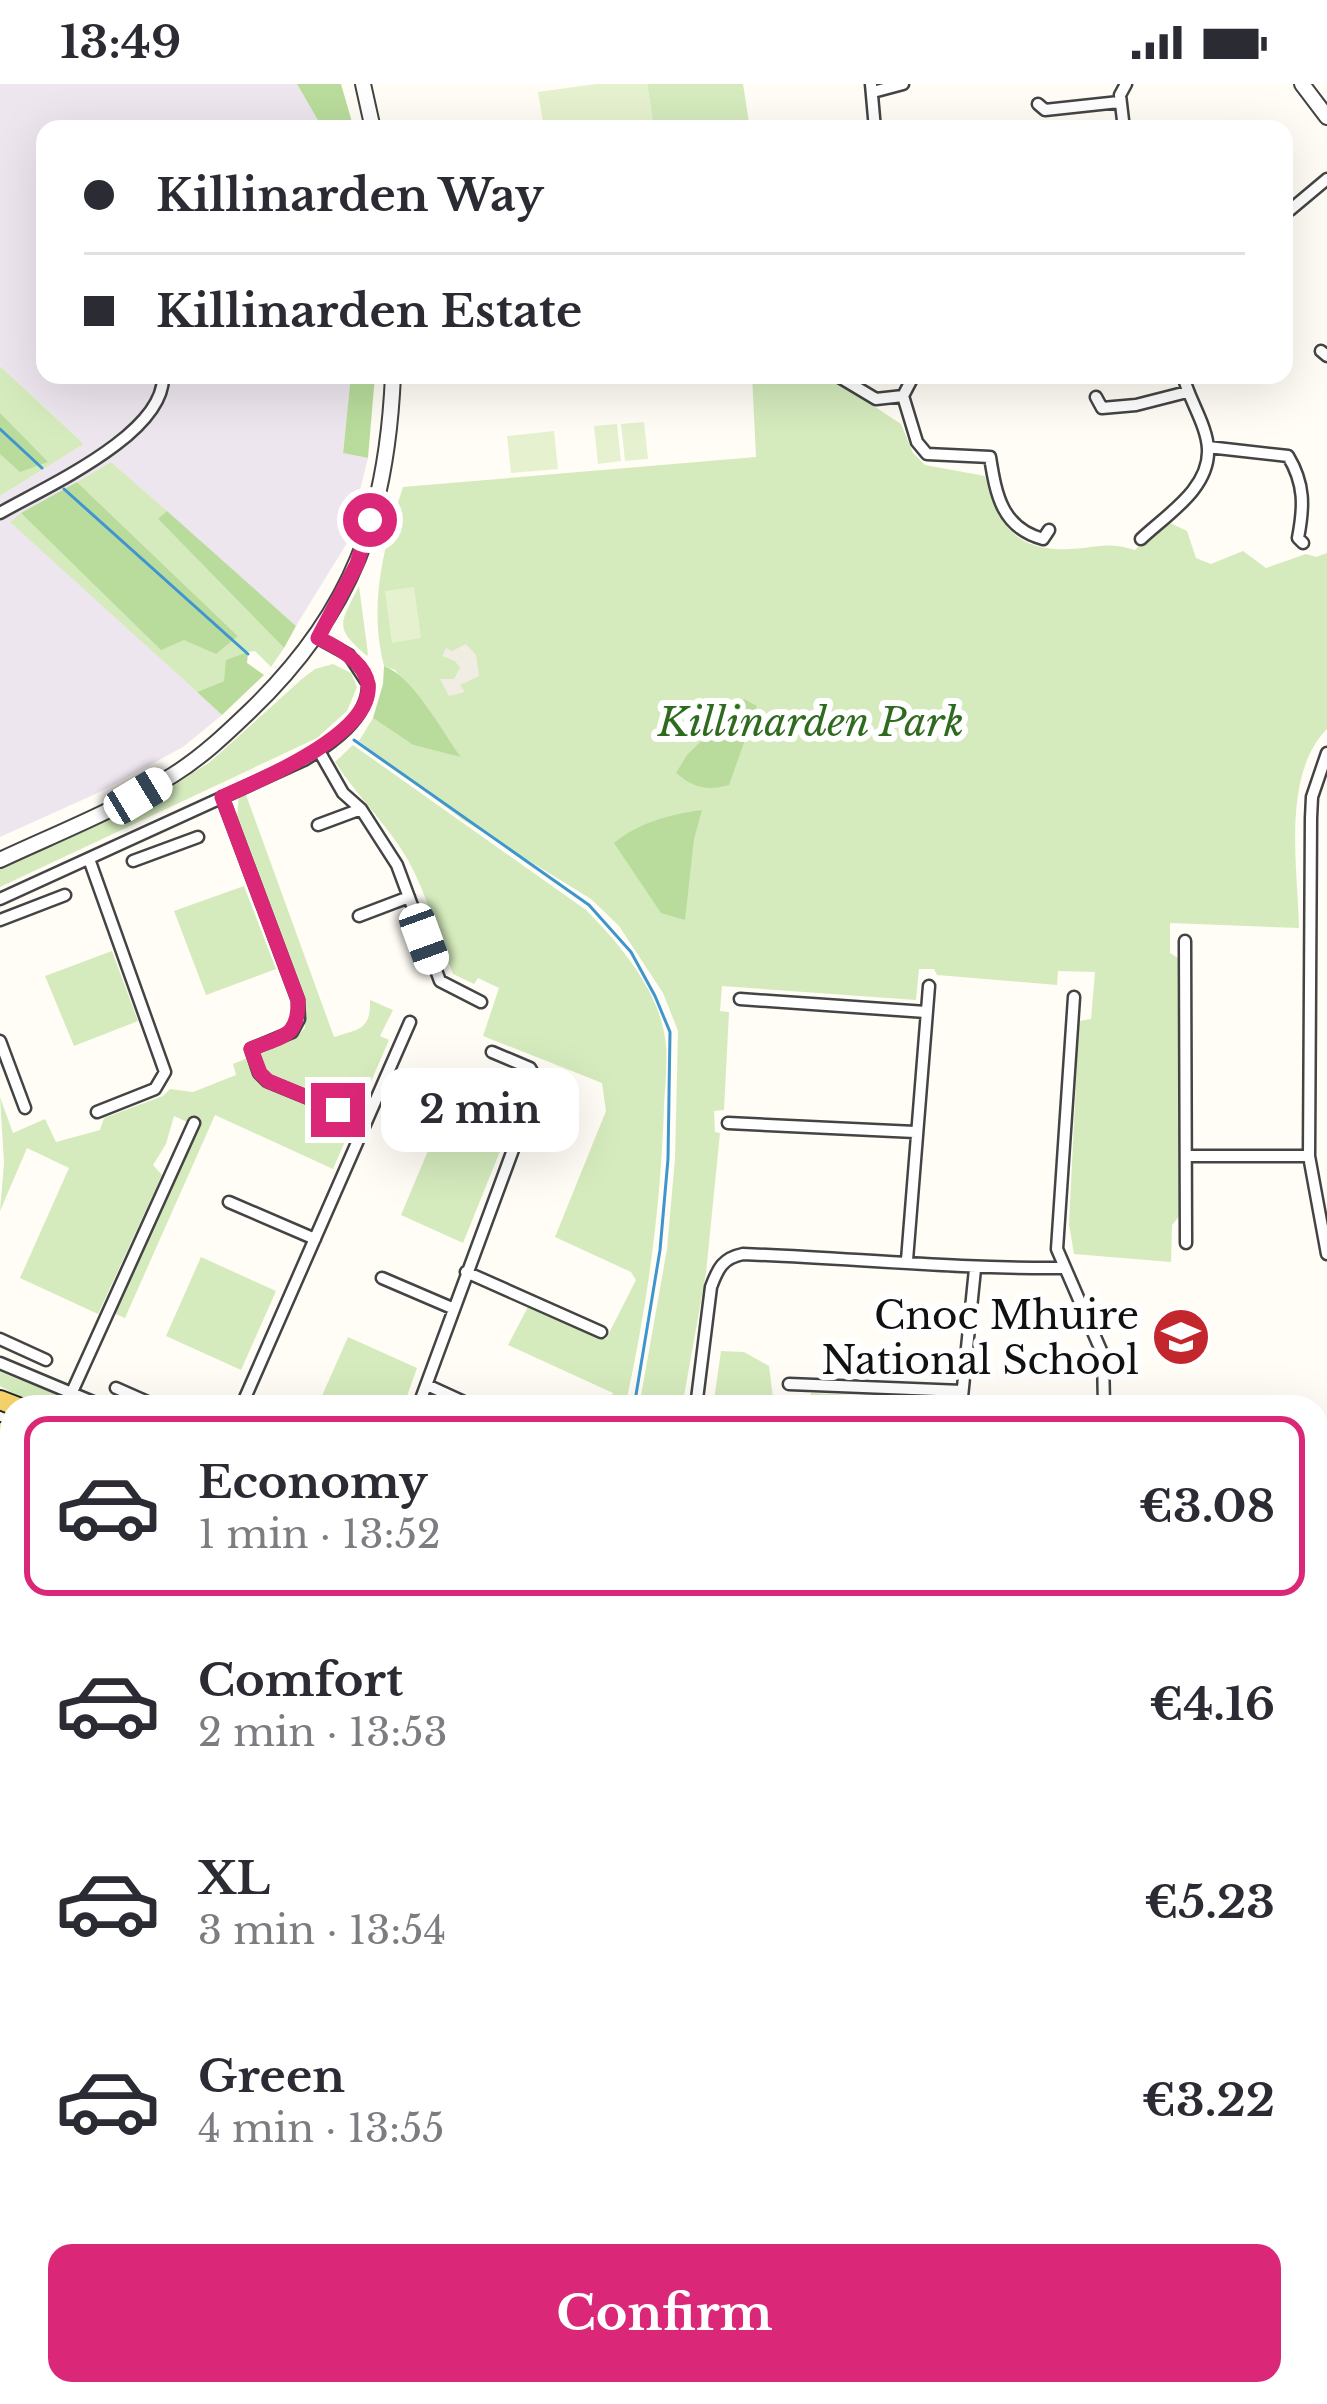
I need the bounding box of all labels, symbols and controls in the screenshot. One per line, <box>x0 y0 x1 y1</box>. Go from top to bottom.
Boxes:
text: 13:49 <box>60 14 181 70</box>
text: Killinarden Way <box>156 167 544 223</box>
text: Killinarden Estate <box>156 283 582 339</box>
route start <box>343 493 397 547</box>
park label: Killinarden Park <box>657 698 964 747</box>
car <box>98 762 178 830</box>
car <box>395 899 453 979</box>
callout: 2 min <box>380 1068 578 1152</box>
route end <box>311 1083 365 1137</box>
text: 2 min <box>419 1085 541 1134</box>
place label: Cnoc Mhuire National School <box>821 1291 1139 1385</box>
school or university icon: Cnoc Mhuire National School <box>1150 1306 1212 1368</box>
icon: car <box>54 1452 162 1560</box>
text: Economy <box>198 1454 428 1510</box>
text: €3.08 <box>1139 1478 1275 1534</box>
text: 1 min · 13:52 <box>198 1510 441 1559</box>
icon: car <box>54 1650 162 1758</box>
text: Comfort <box>198 1652 403 1708</box>
text: €4.16 <box>1149 1676 1275 1732</box>
text: 2 min · 13:53 <box>198 1708 447 1757</box>
icon: car <box>54 1848 162 1956</box>
text: XL <box>198 1850 270 1906</box>
text: €5.23 <box>1144 1874 1275 1930</box>
text: 3 min · 13:54 <box>198 1906 446 1955</box>
icon: car <box>54 2046 162 2154</box>
text: Green <box>198 2048 345 2104</box>
text: €3.22 <box>1142 2072 1275 2128</box>
text: 4 min · 13:55 <box>198 2104 444 2153</box>
button: Confirm <box>48 2244 1281 2382</box>

